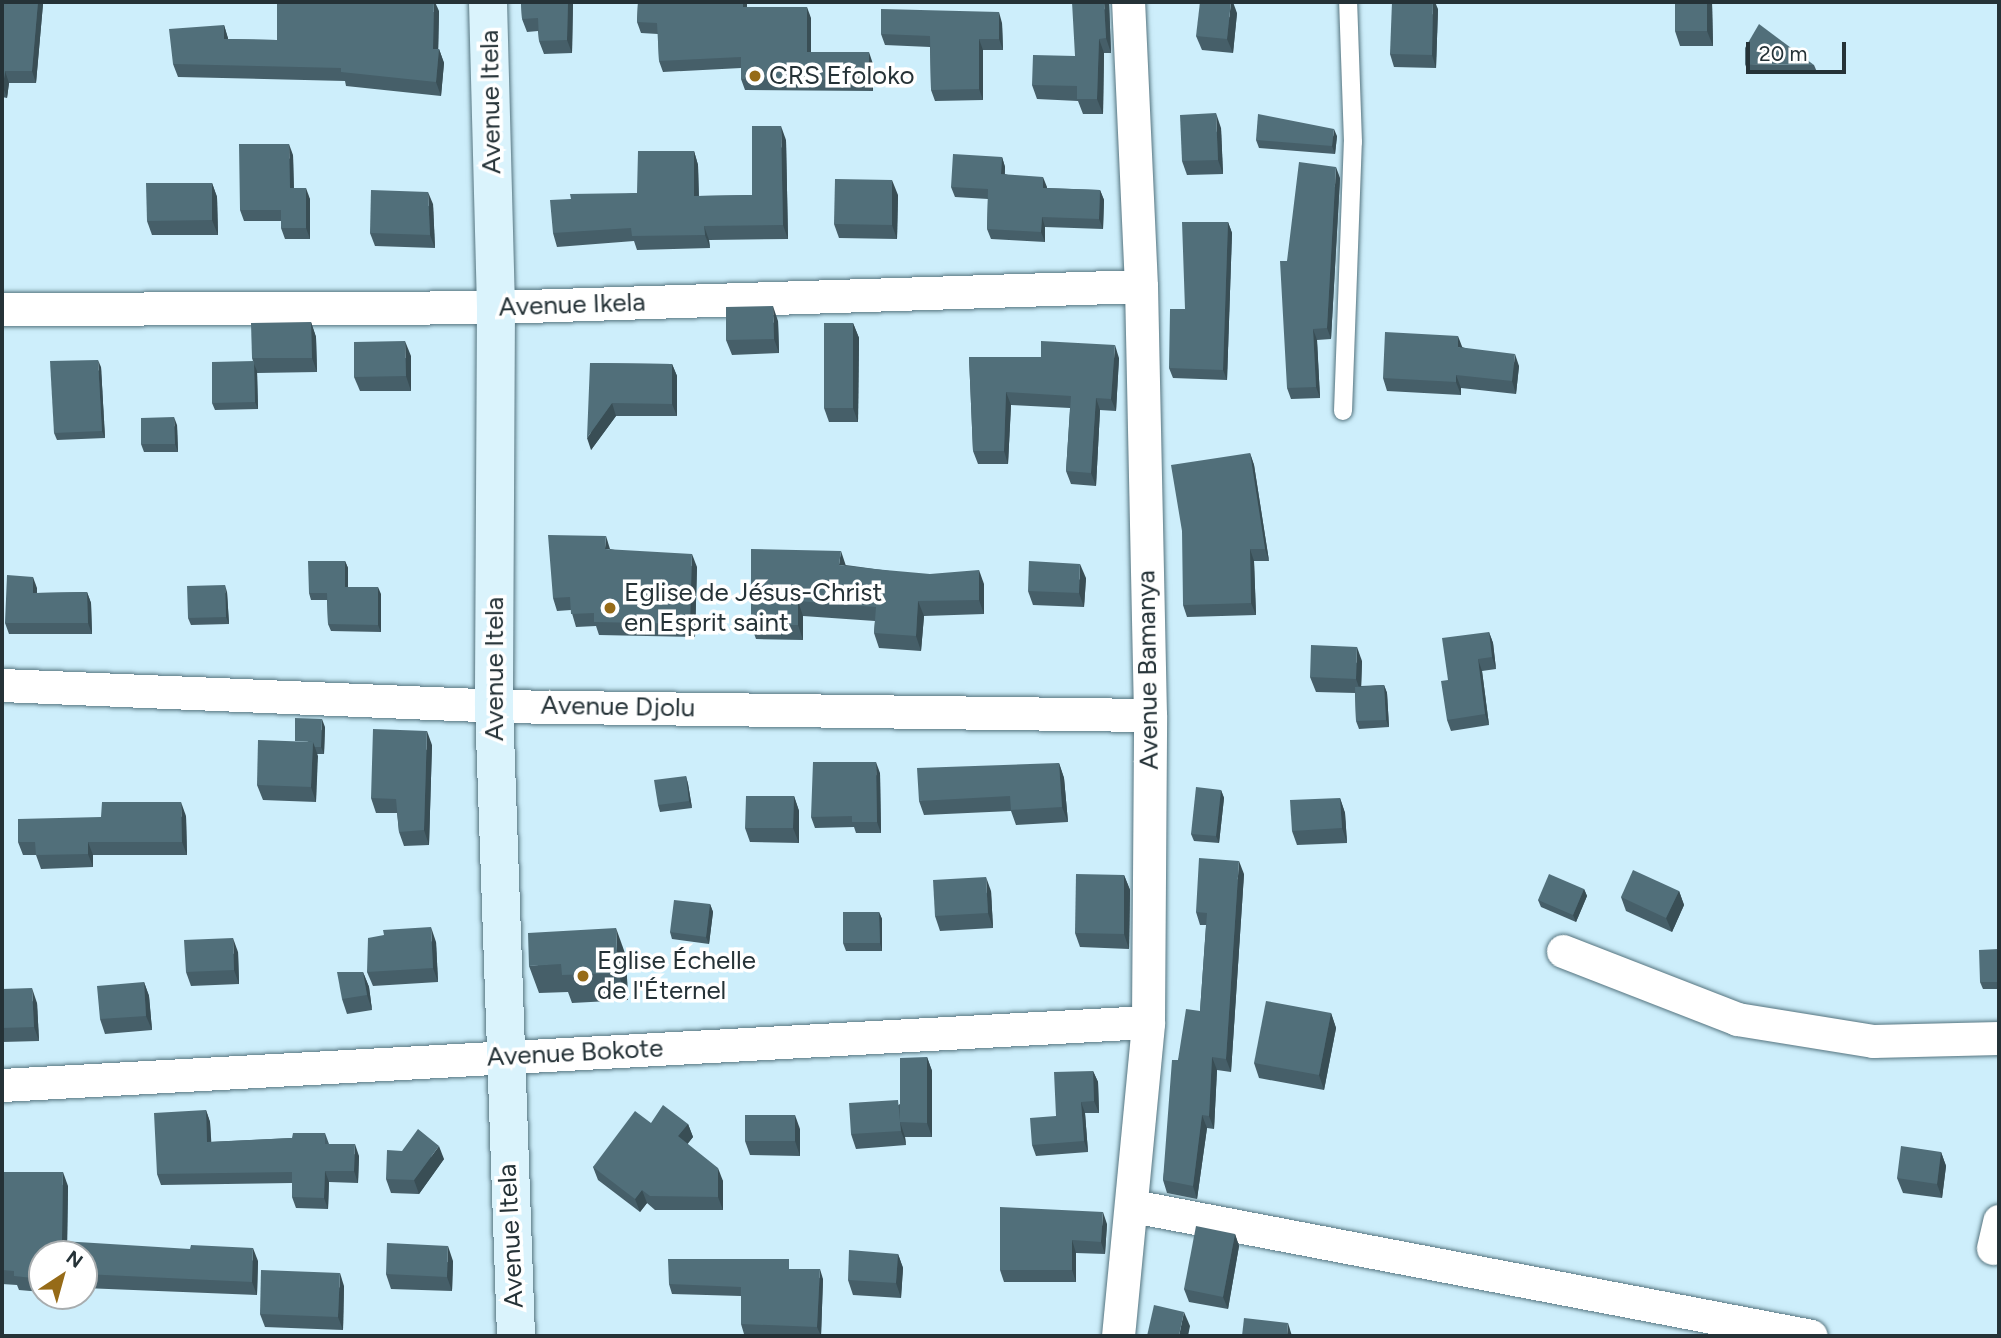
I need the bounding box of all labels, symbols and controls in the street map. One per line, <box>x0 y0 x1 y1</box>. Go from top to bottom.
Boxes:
scale bar <box>1749 28 1849 72</box>
street label: Avenue Itela <box>474 30 508 174</box>
text: 20 m <box>1759 41 1807 66</box>
place label: CRS Efoloko <box>769 60 915 92</box>
marker: CRS Efoloko <box>747 68 763 84</box>
street label: Avenue Ikela <box>498 287 646 323</box>
street label: Avenue Bamanya <box>1131 570 1165 770</box>
place label: Eglise de Jésus-Christ en Esprit saint <box>624 577 882 638</box>
street label: Avenue Itela <box>479 597 511 741</box>
marker: Eglise de Jésus-Christ en Esprit saint <box>602 600 618 616</box>
street label: Avenue Djolu <box>540 690 696 724</box>
place label: Eglise Échelle de l'Éternel <box>597 945 756 1006</box>
marker: Eglise Échelle de l'Éternel <box>575 968 591 984</box>
street label: Avenue Bokote <box>486 1033 664 1073</box>
street label: Avenue Itela <box>492 1163 530 1309</box>
north arrow <box>28 1240 98 1310</box>
text: N <box>62 1246 87 1273</box>

